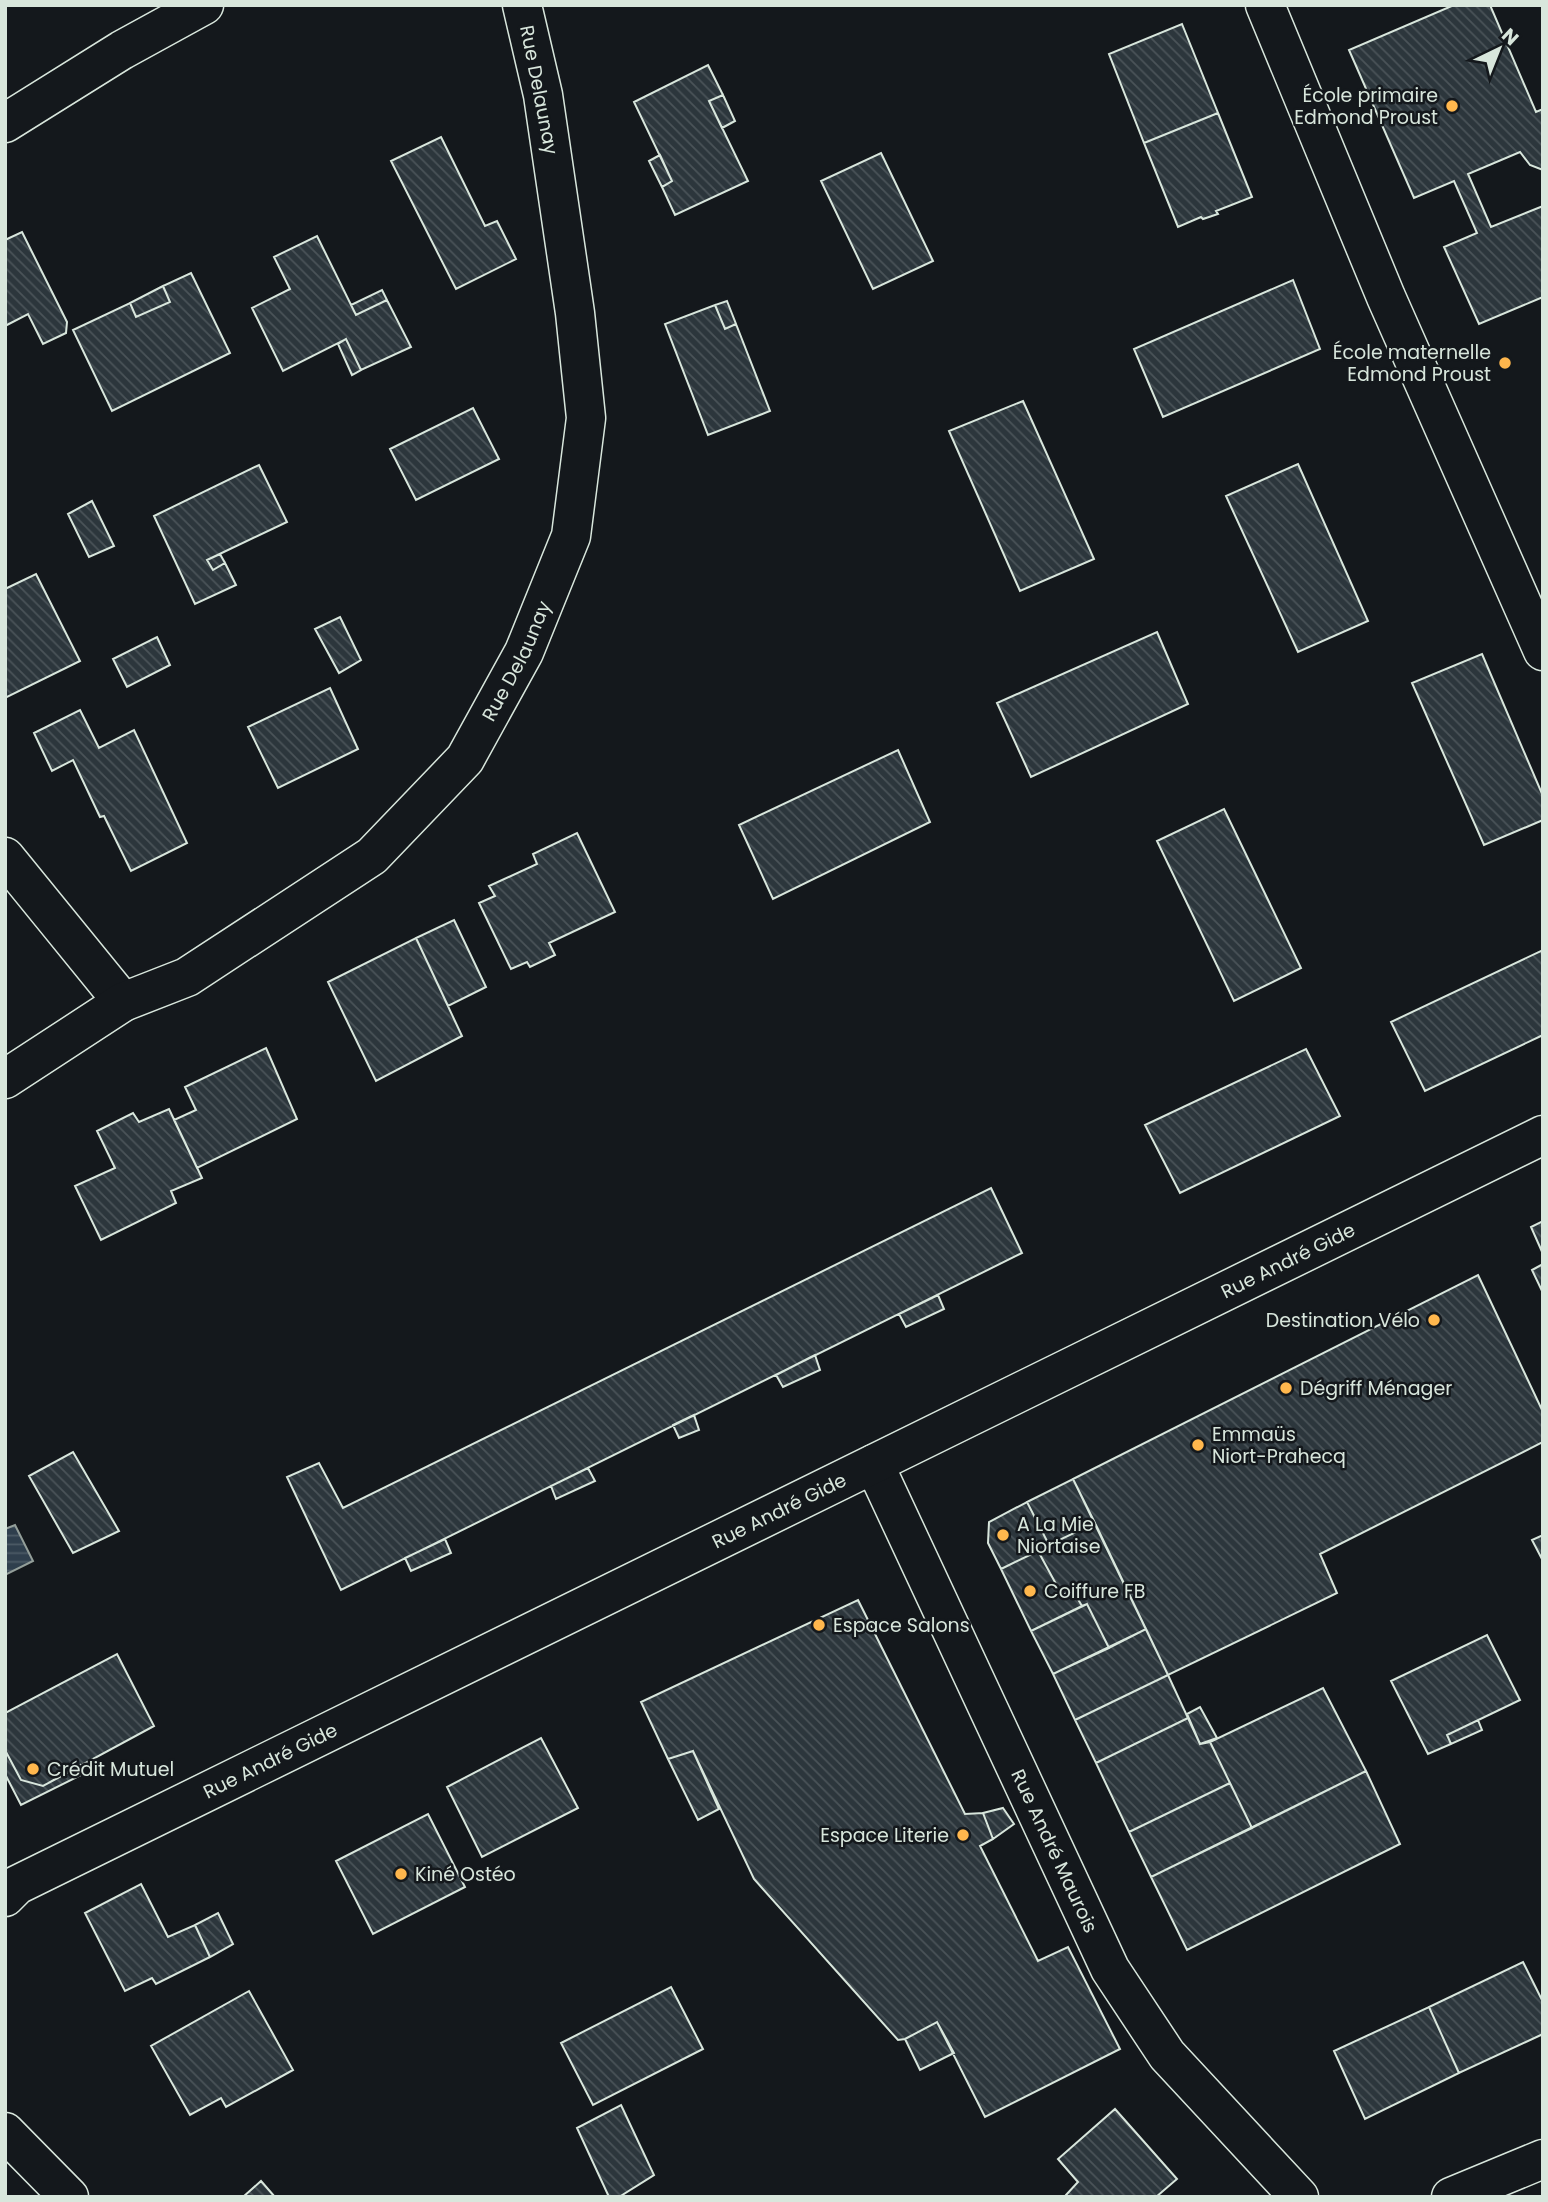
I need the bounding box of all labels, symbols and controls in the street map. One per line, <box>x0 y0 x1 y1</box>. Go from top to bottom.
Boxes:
north arrow <box>1464 14 1534 84</box>
text: N <box>1496 22 1525 52</box>
street label: Rue Delaunay <box>513 23 565 157</box>
place label: École primaire Edmond Proust <box>1294 82 1438 131</box>
marker: École primaire Edmond Proust <box>1444 98 1460 114</box>
place label: École maternelle Edmond Proust <box>1333 339 1491 388</box>
marker: École maternelle Edmond Proust <box>1497 355 1513 371</box>
street label: Rue Delaunay <box>475 596 557 726</box>
street label: Rue André Gide <box>1216 1216 1360 1305</box>
place label: Destination Vélo <box>1266 1307 1420 1334</box>
marker: Destination Vélo <box>1426 1312 1442 1328</box>
place label: Dégriff Ménager <box>1300 1375 1452 1402</box>
marker: Dégriff Ménager <box>1278 1380 1294 1396</box>
place label: Emmaüs Niort-Prahecq <box>1212 1421 1346 1470</box>
marker: Emmaüs Niort-Prahecq <box>1190 1437 1206 1453</box>
street label: Rue André Gide <box>707 1466 851 1555</box>
place label: A La Mie Niortaise <box>1017 1511 1100 1560</box>
marker: A La Mie Niortaise <box>995 1527 1011 1543</box>
place label: Coiffure FB <box>1044 1578 1145 1605</box>
marker: Coiffure FB <box>1022 1583 1038 1599</box>
place label: Espace Salons <box>833 1612 970 1639</box>
marker: Espace Salons <box>811 1617 827 1633</box>
street label: Rue André Gide <box>198 1716 342 1805</box>
place label: Crédit Mutuel <box>47 1756 174 1783</box>
marker: Crédit Mutuel <box>25 1761 41 1777</box>
street label: Rue André Maurois <box>1005 1765 1105 1937</box>
place label: Espace Literie <box>820 1822 949 1849</box>
marker: Espace Literie <box>955 1827 971 1843</box>
place label: Kiné Ostéo <box>415 1861 516 1888</box>
marker: Kiné Ostéo <box>393 1866 409 1882</box>

